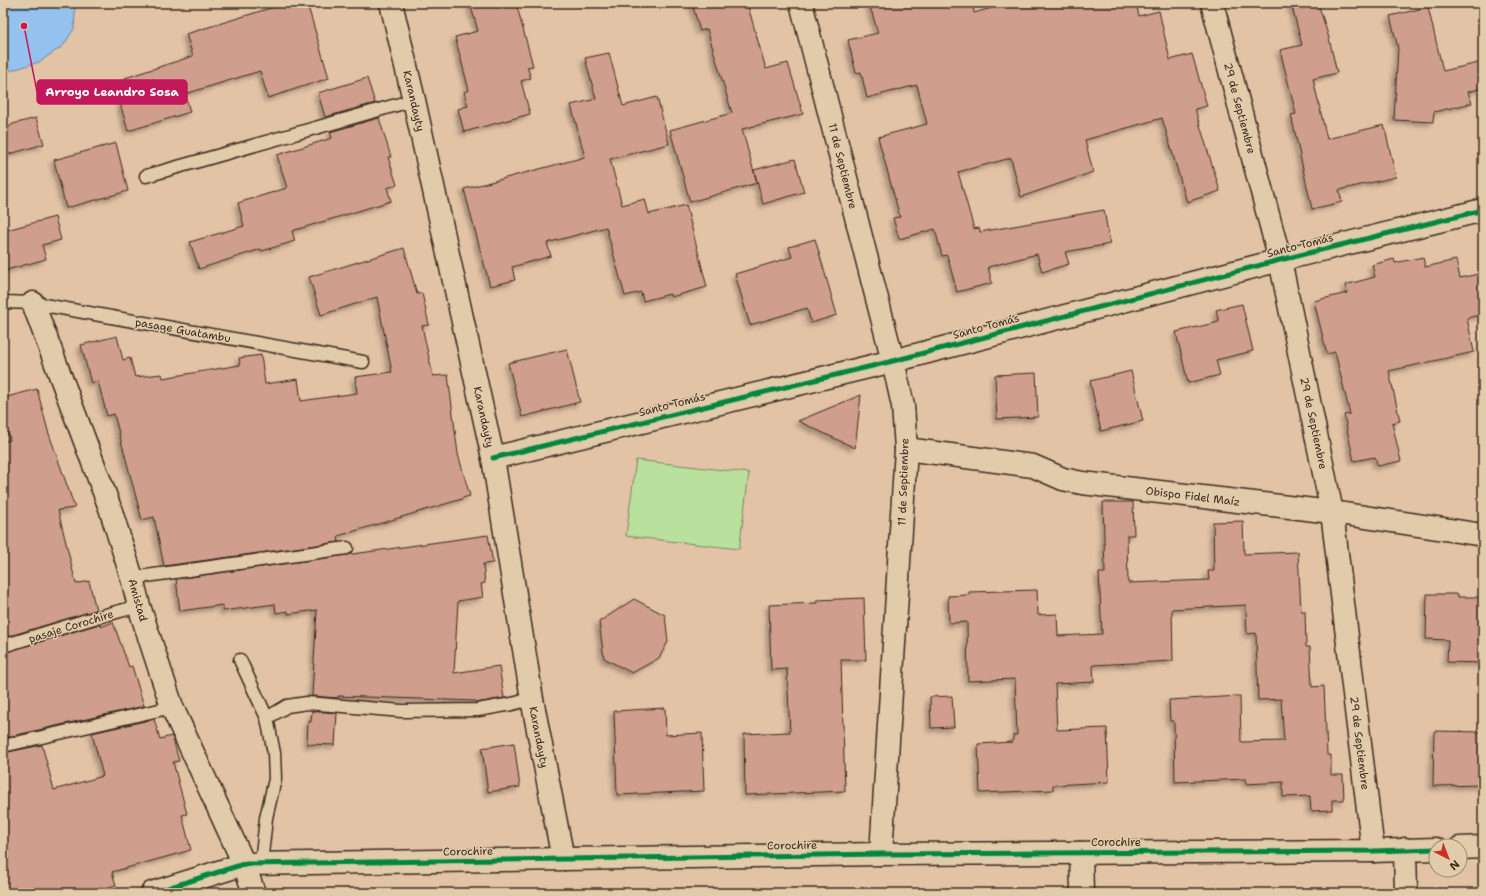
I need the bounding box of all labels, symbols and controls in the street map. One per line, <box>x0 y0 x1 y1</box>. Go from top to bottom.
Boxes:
street label: 29 de Septiembre <box>1220 61 1259 155</box>
street label: Karandayty <box>399 69 428 133</box>
callout: Arroyo Leandro Sosa <box>37 80 187 104</box>
text: Arroyo Leandro Sosa <box>45 84 179 100</box>
street label: 11 de Septiembre <box>825 122 860 211</box>
street label: Santo Tomás <box>1265 230 1335 261</box>
street label: Santo Tomás <box>951 310 1021 343</box>
street label: pasage Guatambu <box>134 315 232 346</box>
street label: 29 de Septiembre <box>1296 376 1331 471</box>
street label: Karandayty <box>470 385 497 449</box>
street label: Santo Tomás <box>637 389 707 420</box>
street label: 11 de Septiembre <box>894 438 913 526</box>
street label: Obispo Fidel Maíz <box>1145 483 1241 510</box>
street label: Amistad <box>124 577 151 623</box>
street label: pasaje Corochire <box>27 606 115 647</box>
street label: 29 de Septiembre <box>1346 696 1373 791</box>
street label: Karandayty <box>525 705 552 769</box>
street label: Corochire <box>1091 835 1141 850</box>
street label: Corochire <box>767 838 817 853</box>
north arrow <box>1428 838 1468 878</box>
street label: Corochire <box>443 844 493 859</box>
text: N <box>1446 857 1463 874</box>

